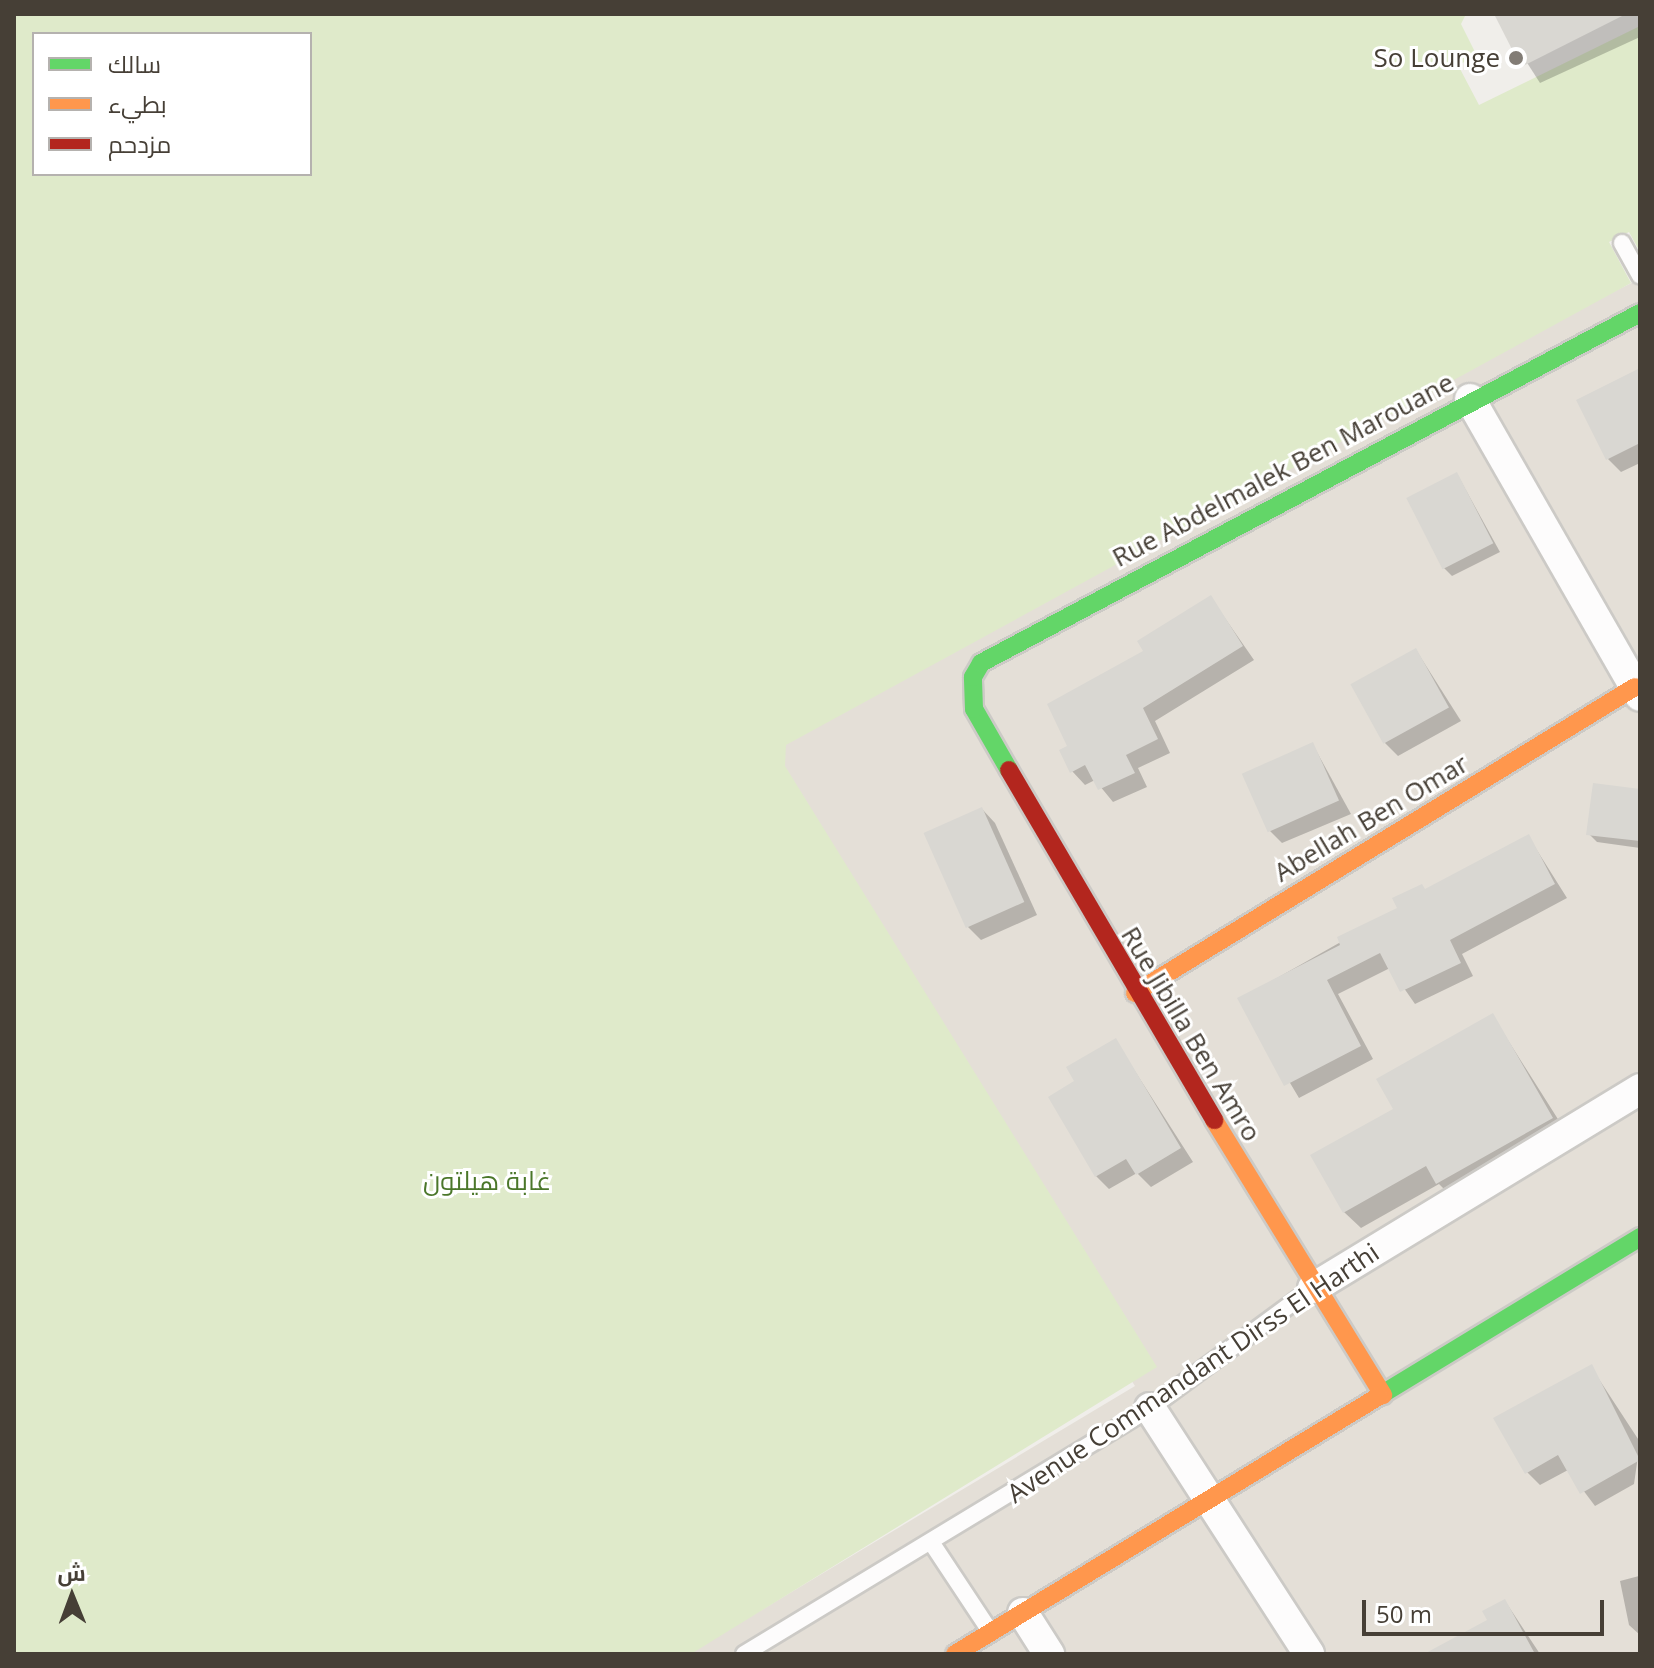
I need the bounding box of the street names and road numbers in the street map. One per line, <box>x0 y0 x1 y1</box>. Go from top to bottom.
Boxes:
street label: Rue Abdelmalek Ben Marouane <box>1107 367 1459 573</box>
street label: Abellah Ben Omar <box>1268 748 1474 888</box>
street label: Rue Jibilla Ben Amro <box>1115 921 1267 1147</box>
street label: Avenue Commandant Dirss El Harthi <box>1001 1237 1385 1509</box>

